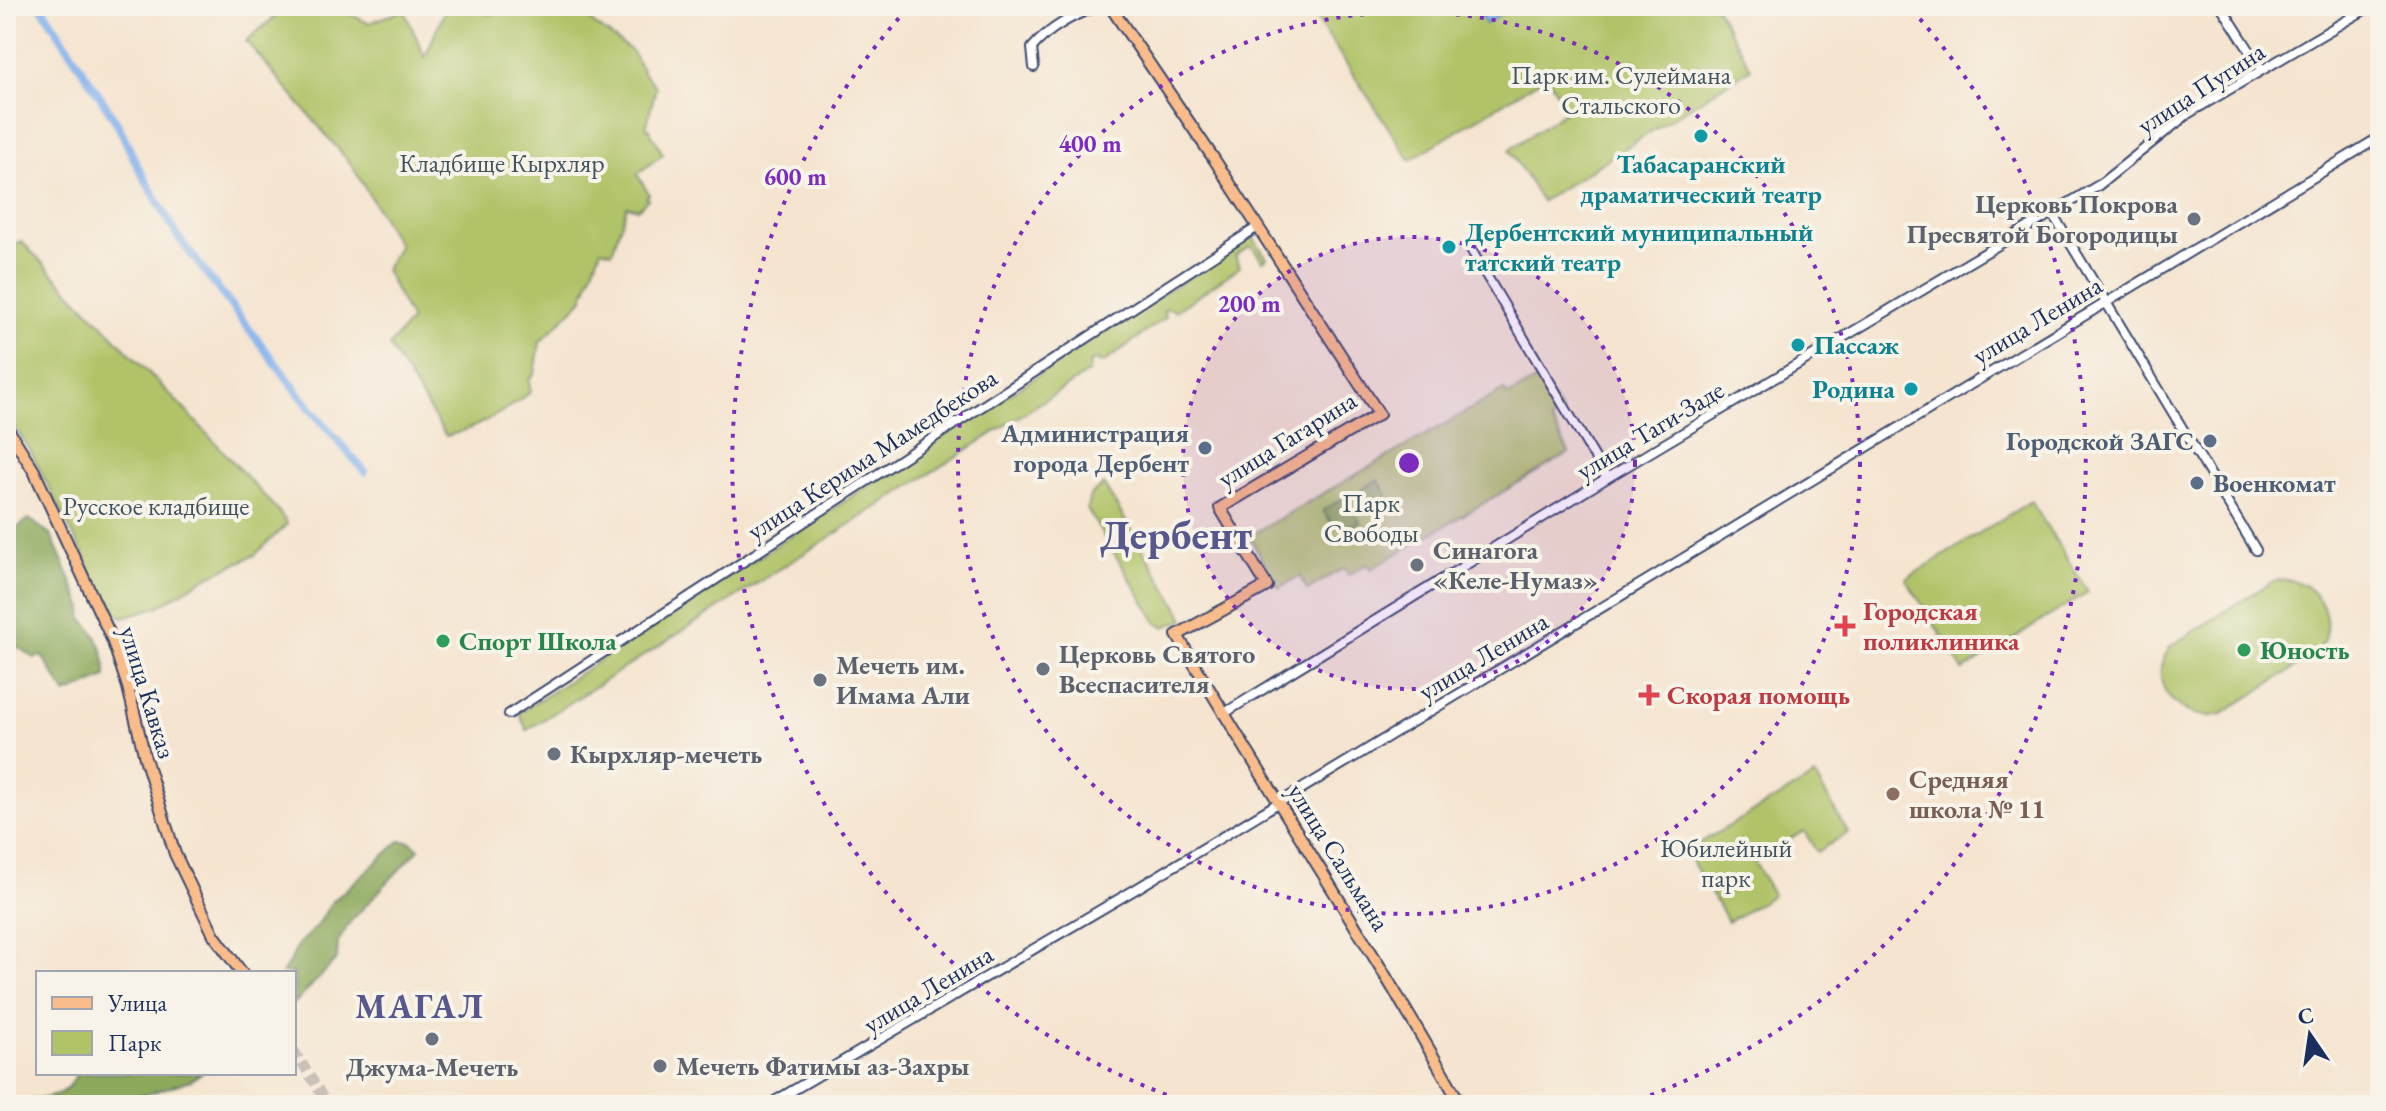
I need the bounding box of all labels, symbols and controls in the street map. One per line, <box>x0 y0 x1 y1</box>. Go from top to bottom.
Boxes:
street label: улица Пугина <box>2131 34 2272 142</box>
park label: Парк им. Сулеймана Стальского <box>1511 58 1732 122</box>
marker: Табасаранский драматический театр <box>1692 127 1710 145</box>
text: 400 m <box>1058 128 1122 159</box>
park label: Кладбище Кырхляр <box>399 146 605 180</box>
place label: Табасаранский драматический театр <box>1580 147 1822 211</box>
text: 600 m <box>763 161 827 192</box>
place label: Церковь Покрова Пресвятой Богородицы <box>1907 187 2179 251</box>
marker: Церковь Покрова Пресвятой Богородицы <box>2185 210 2203 228</box>
place label: Дербентский муниципальный татский театр <box>1465 215 1813 279</box>
marker: Дербентский муниципальный татский театр <box>1440 238 1458 256</box>
street label: улица Ленина <box>1966 268 2109 372</box>
text: 200 m <box>1217 288 1281 319</box>
place label: Пассаж <box>1814 328 1899 362</box>
marker: Пассаж <box>1789 336 1807 354</box>
street label: улица Керима Мамедбекова <box>740 360 1004 548</box>
place label: Родина <box>1812 372 1896 406</box>
street label: улица Таги-Заде <box>1570 373 1730 487</box>
marker: Родина <box>1902 380 1920 398</box>
street label: улица Гагарина <box>1211 382 1363 495</box>
place label: Администрация города Дербент <box>1000 416 1189 480</box>
place label: Городской ЗАГС <box>2006 424 2194 458</box>
marker: Городской ЗАГС <box>2201 432 2219 450</box>
marker: Администрация города Дербент <box>1196 439 1214 457</box>
centre of rings <box>1395 449 1423 477</box>
place label: Военкомат <box>2213 466 2336 500</box>
marker: Военкомат <box>2188 474 2206 492</box>
park label: Парк Свободы <box>1324 486 1418 550</box>
park label: Русское кладбище <box>63 489 249 523</box>
district label: Дербент <box>1100 507 1252 562</box>
place label: Синагога «Келе-Нумаз» <box>1433 533 1598 597</box>
marker: Синагога «Келе-Нумаз» <box>1408 556 1426 574</box>
place label: Городская поликлиника <box>1863 594 2020 658</box>
street label: улица Ленина <box>1412 604 1555 708</box>
marker: Городская поликлиника <box>1834 615 1856 637</box>
street label: улица Кавказ <box>112 622 184 762</box>
place label: Спорт Школа <box>459 624 617 658</box>
marker: Спорт Школа <box>434 632 452 650</box>
place label: Юность <box>2260 633 2350 667</box>
place label: Церковь Святого Всеспасителя <box>1059 637 1255 701</box>
marker: Юность <box>2235 641 2253 659</box>
place label: Мечеть им. Имама Али <box>836 648 970 712</box>
marker: Церковь Святого Всеспасителя <box>1034 660 1052 678</box>
marker: Мечеть им. Имама Али <box>811 671 829 689</box>
place label: Скорая помощь <box>1667 678 1850 712</box>
marker: Скорая помощь <box>1638 684 1660 706</box>
place label: Кырхляр-мечеть <box>570 737 762 771</box>
marker: Кырхляр-мечеть <box>545 745 563 763</box>
place label: Средняя школа № 11 <box>1909 762 2045 826</box>
street label: улица Сальмана <box>1280 777 1398 938</box>
marker: Средняя школа № 11 <box>1884 785 1902 803</box>
park label: Юбилейный парк <box>1660 831 1792 895</box>
street label: улица Ленина <box>857 937 1000 1041</box>
legend <box>36 971 296 1075</box>
district label: МАГАЛ <box>355 984 485 1028</box>
text: Улица <box>107 987 167 1018</box>
north arrow <box>2270 995 2350 1075</box>
text: С <box>2295 1000 2316 1032</box>
text: Парк <box>108 1027 162 1058</box>
marker: Джума-Мечеть <box>423 1030 441 1048</box>
place label: Мечеть Фатимы аз-Захры <box>676 1049 970 1083</box>
place label: Джума-Мечеть <box>346 1050 518 1084</box>
marker: Мечеть Фатимы аз-Захры <box>651 1057 669 1075</box>

